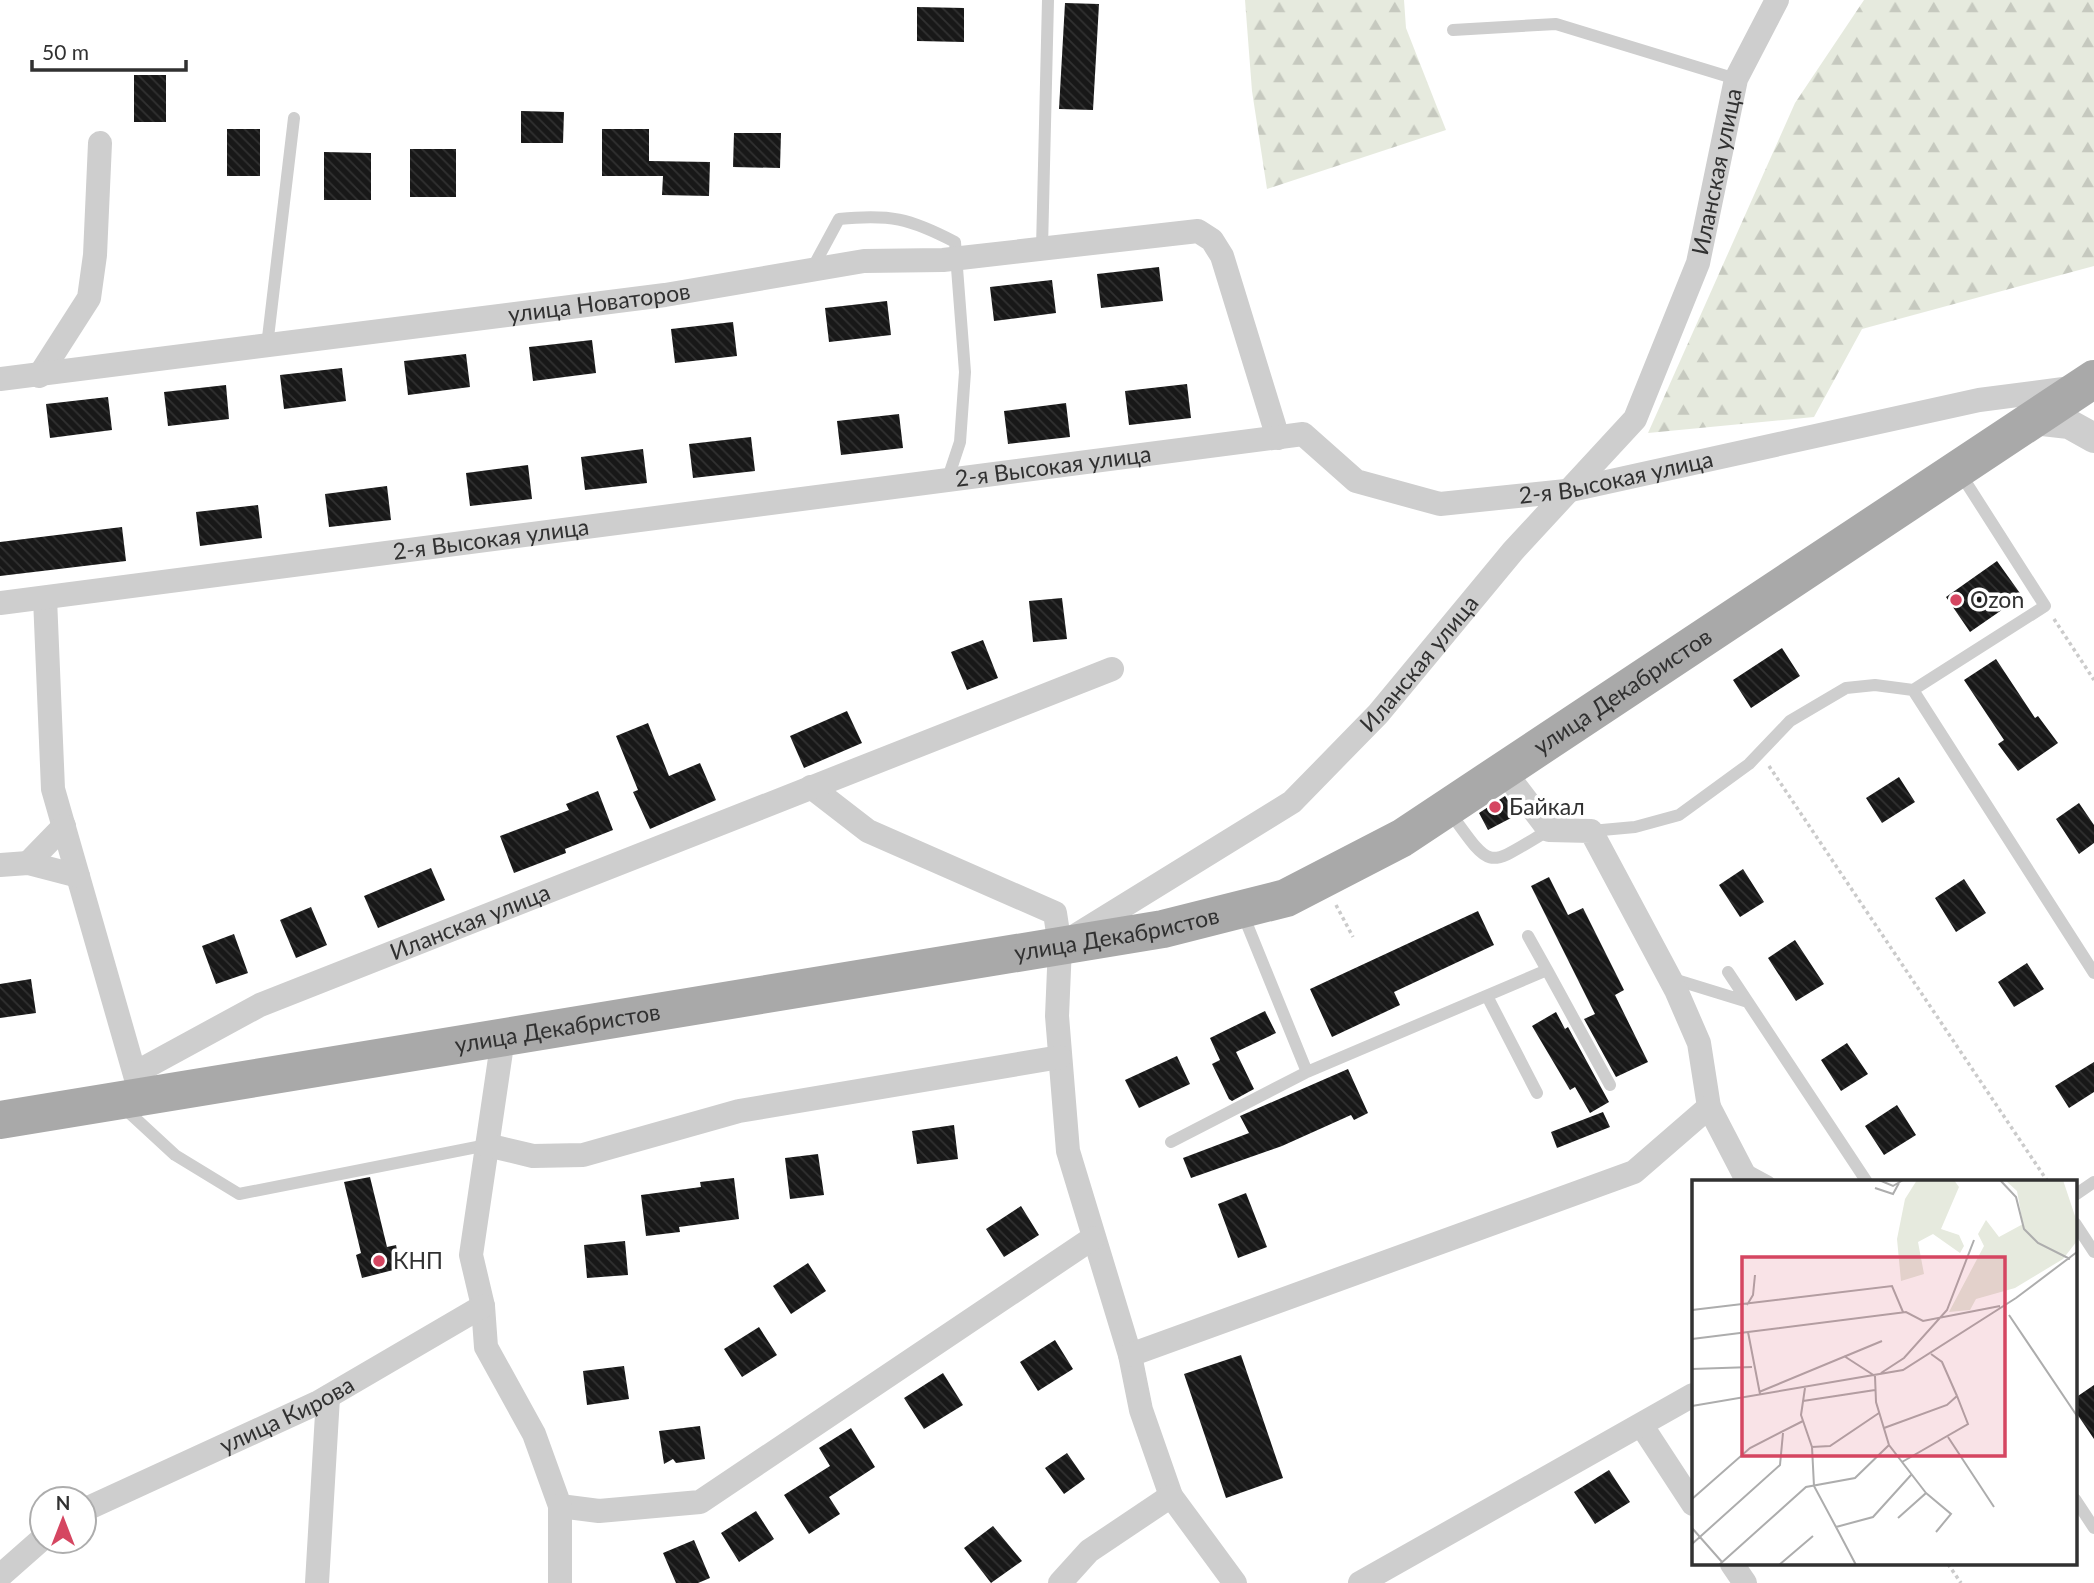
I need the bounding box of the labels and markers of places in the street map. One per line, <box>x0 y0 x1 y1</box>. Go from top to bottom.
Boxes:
place label: Ozon <box>1970 585 2024 613</box>
marker: Ozon <box>1948 592 1964 608</box>
place label: Байкал <box>1509 792 1585 820</box>
marker: Байкал <box>1487 799 1503 815</box>
place label: КНП <box>393 1246 443 1274</box>
marker: КНП <box>371 1253 387 1269</box>

